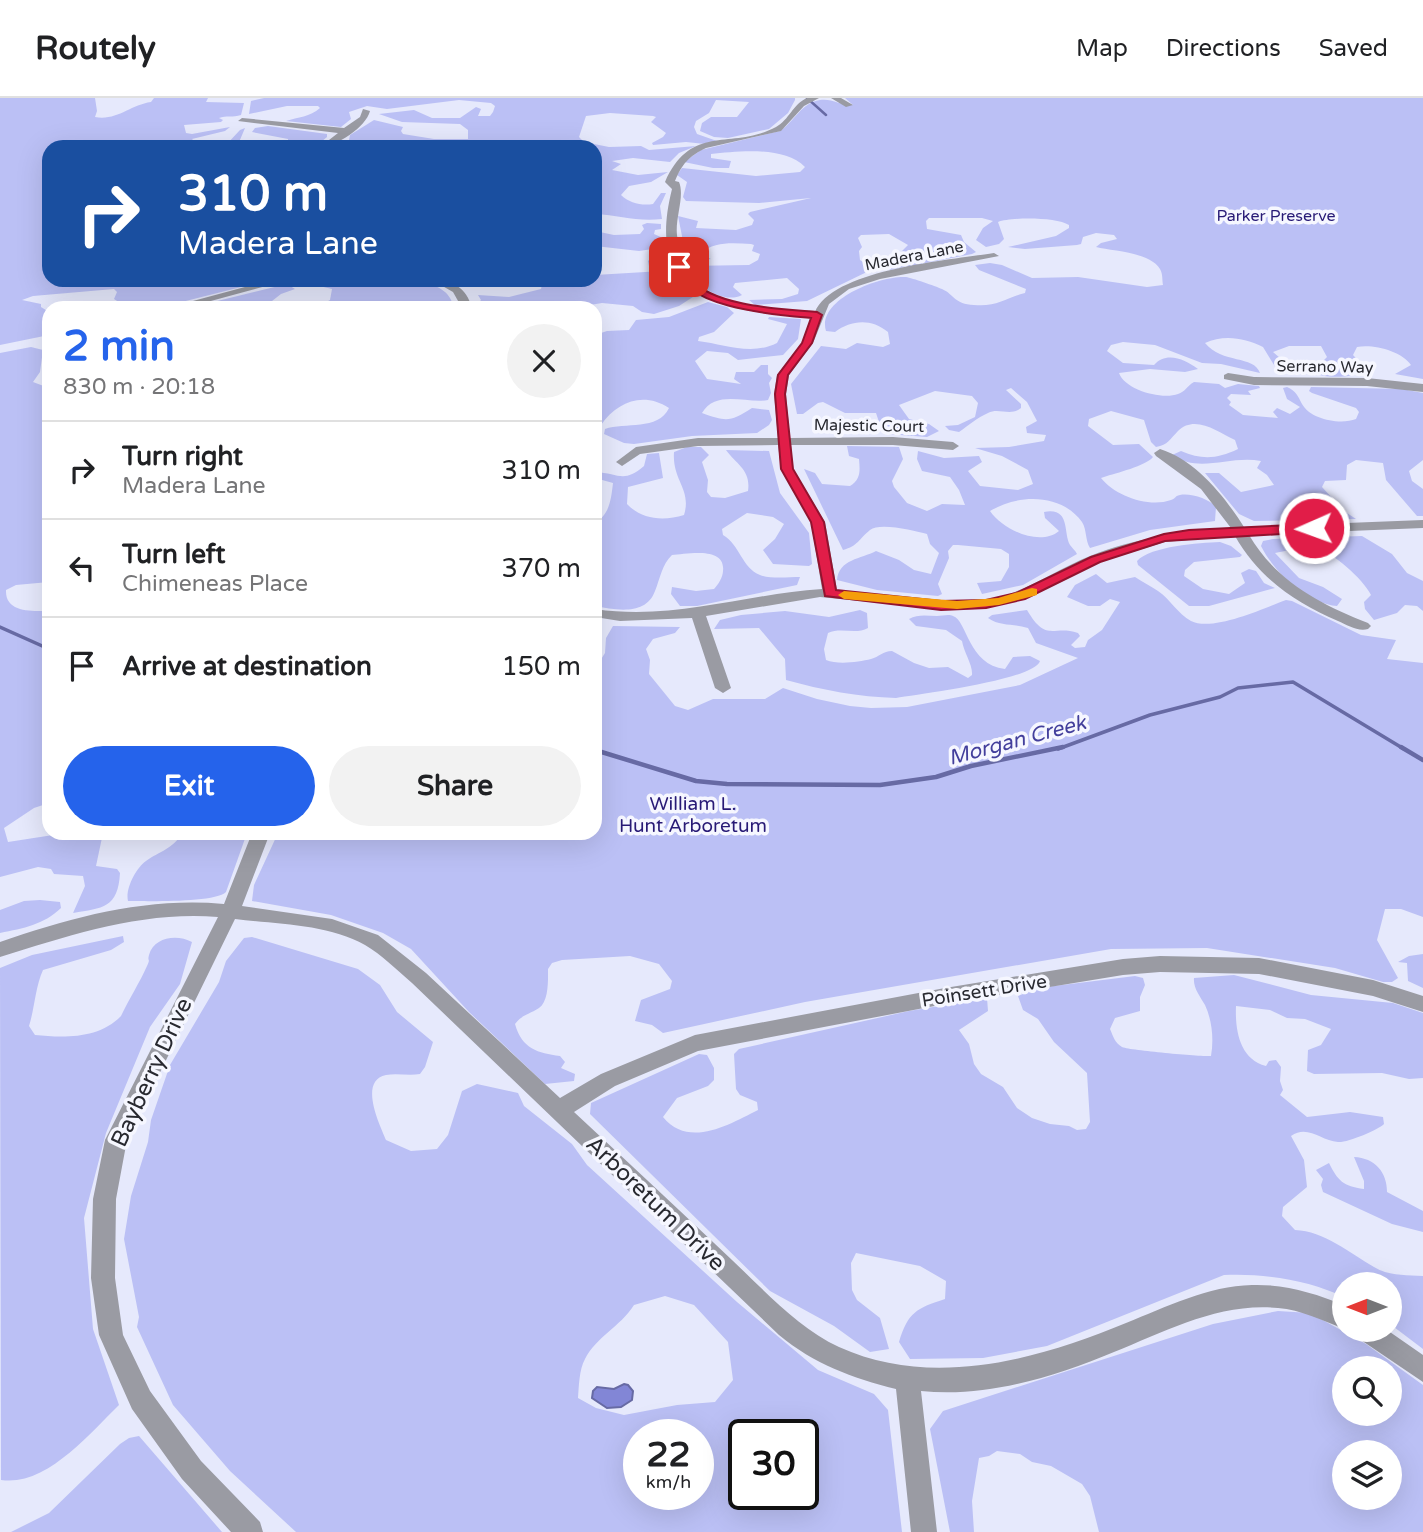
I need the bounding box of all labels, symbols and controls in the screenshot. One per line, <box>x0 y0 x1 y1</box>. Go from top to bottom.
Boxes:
text: Routely <box>35 29 156 68</box>
text: Map <box>1076 34 1128 63</box>
text: Directions <box>1166 34 1281 63</box>
text: Saved <box>1319 34 1388 63</box>
text: 310 m <box>178 165 328 224</box>
icon: right <box>63 168 154 259</box>
park label: Parker Preserve <box>1216 206 1336 226</box>
text: Madera Lane <box>178 225 378 263</box>
pin <box>649 237 709 297</box>
street label: Madera Lane <box>863 237 965 275</box>
icon: arrive <box>660 248 698 286</box>
text: 2 min <box>63 321 175 372</box>
button: close <box>507 324 581 398</box>
street label: Serrano Way <box>1276 356 1374 378</box>
text: 830 m · 20:18 <box>63 373 215 401</box>
street label: Majestic Court <box>814 415 924 437</box>
text: Turn right <box>122 441 243 472</box>
icon: right <box>63 451 101 489</box>
text: 310 m <box>501 455 581 486</box>
text: Madera Lane <box>122 472 266 500</box>
position arrow <box>1277 491 1351 565</box>
text: Turn left <box>122 539 225 570</box>
icon: left <box>63 549 101 587</box>
text: 370 m <box>501 553 581 584</box>
text: Chimeneas Place <box>122 570 308 598</box>
icon: arrive <box>63 647 101 685</box>
text: Arrive at destination <box>122 651 372 682</box>
text: 150 m <box>501 651 581 682</box>
water label: Morgan Creek <box>946 710 1090 771</box>
button: Exit <box>63 746 315 826</box>
button: Share <box>329 746 581 826</box>
park label: William L. Hunt Arboretum <box>619 793 767 837</box>
street label: Poinsett Drive <box>920 970 1048 1012</box>
street label: Bayberry Drive <box>105 993 199 1151</box>
street label: Arboretum Drive <box>580 1130 731 1277</box>
north arrow <box>1332 1272 1402 1342</box>
map controls <box>1332 1272 1402 1510</box>
button: search <box>1332 1356 1402 1426</box>
speed limit sign: 30 <box>728 1419 819 1510</box>
text: 22 <box>647 1434 690 1476</box>
button: layers <box>1332 1440 1402 1510</box>
text: km/h <box>646 1471 691 1493</box>

